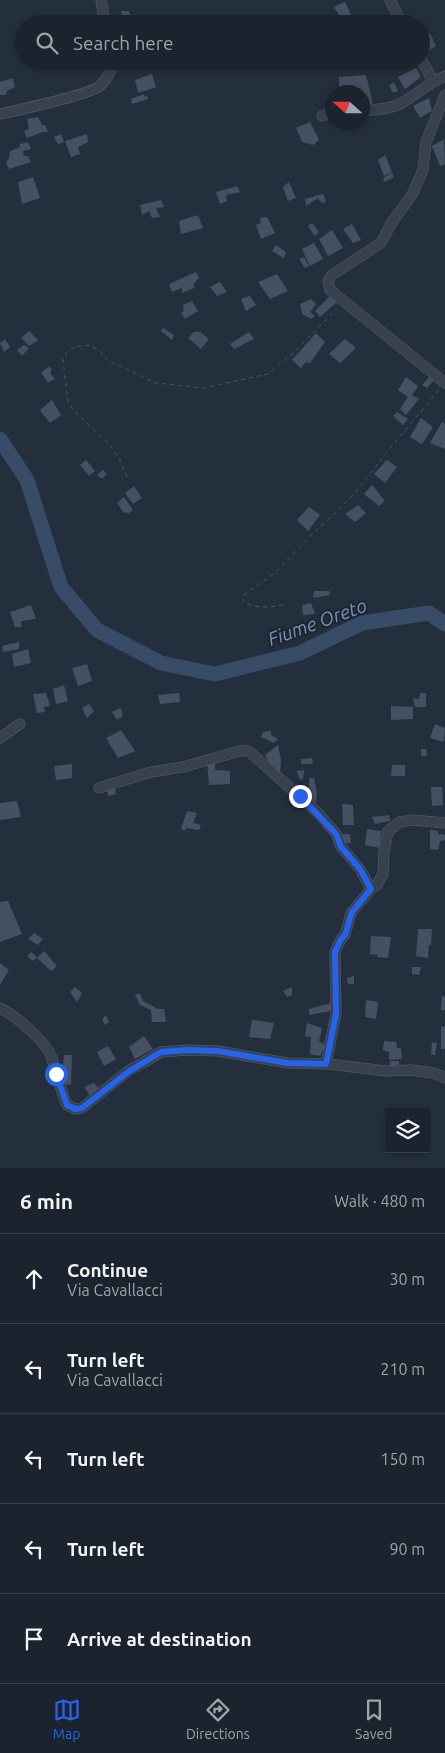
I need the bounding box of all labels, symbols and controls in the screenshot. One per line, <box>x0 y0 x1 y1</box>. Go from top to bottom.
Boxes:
search box <box>15 15 430 70</box>
icon: search <box>33 29 61 57</box>
text: Search here <box>73 32 173 54</box>
north arrow <box>325 85 370 130</box>
water label: Fiume Oreto <box>265 594 369 650</box>
route end <box>289 785 312 808</box>
route start <box>45 1063 68 1086</box>
map controls <box>385 1108 430 1153</box>
button: layers <box>385 1108 430 1153</box>
text: 6 min <box>20 1189 73 1213</box>
text: Walk · 480 m <box>334 1192 425 1210</box>
text: Continue <box>67 1259 148 1281</box>
icon: ahead <box>20 1265 48 1293</box>
text: 30 m <box>389 1270 425 1288</box>
text: Via Cavallacci <box>67 1281 163 1299</box>
text: Turn left <box>67 1349 145 1371</box>
icon: left <box>20 1355 48 1383</box>
text: 210 m <box>380 1360 425 1378</box>
text: Via Cavallacci <box>67 1371 163 1389</box>
icon: left <box>20 1445 48 1473</box>
text: Turn left <box>67 1448 145 1470</box>
text: 150 m <box>380 1450 425 1468</box>
icon: left <box>20 1535 48 1563</box>
text: Turn left <box>67 1538 145 1560</box>
text: 90 m <box>389 1540 425 1558</box>
icon: arrive <box>20 1625 48 1653</box>
text: Arrive at destination <box>67 1628 252 1650</box>
tab: Map <box>53 1696 81 1742</box>
tab: Directions <box>186 1696 250 1742</box>
tab: Saved <box>355 1696 392 1742</box>

